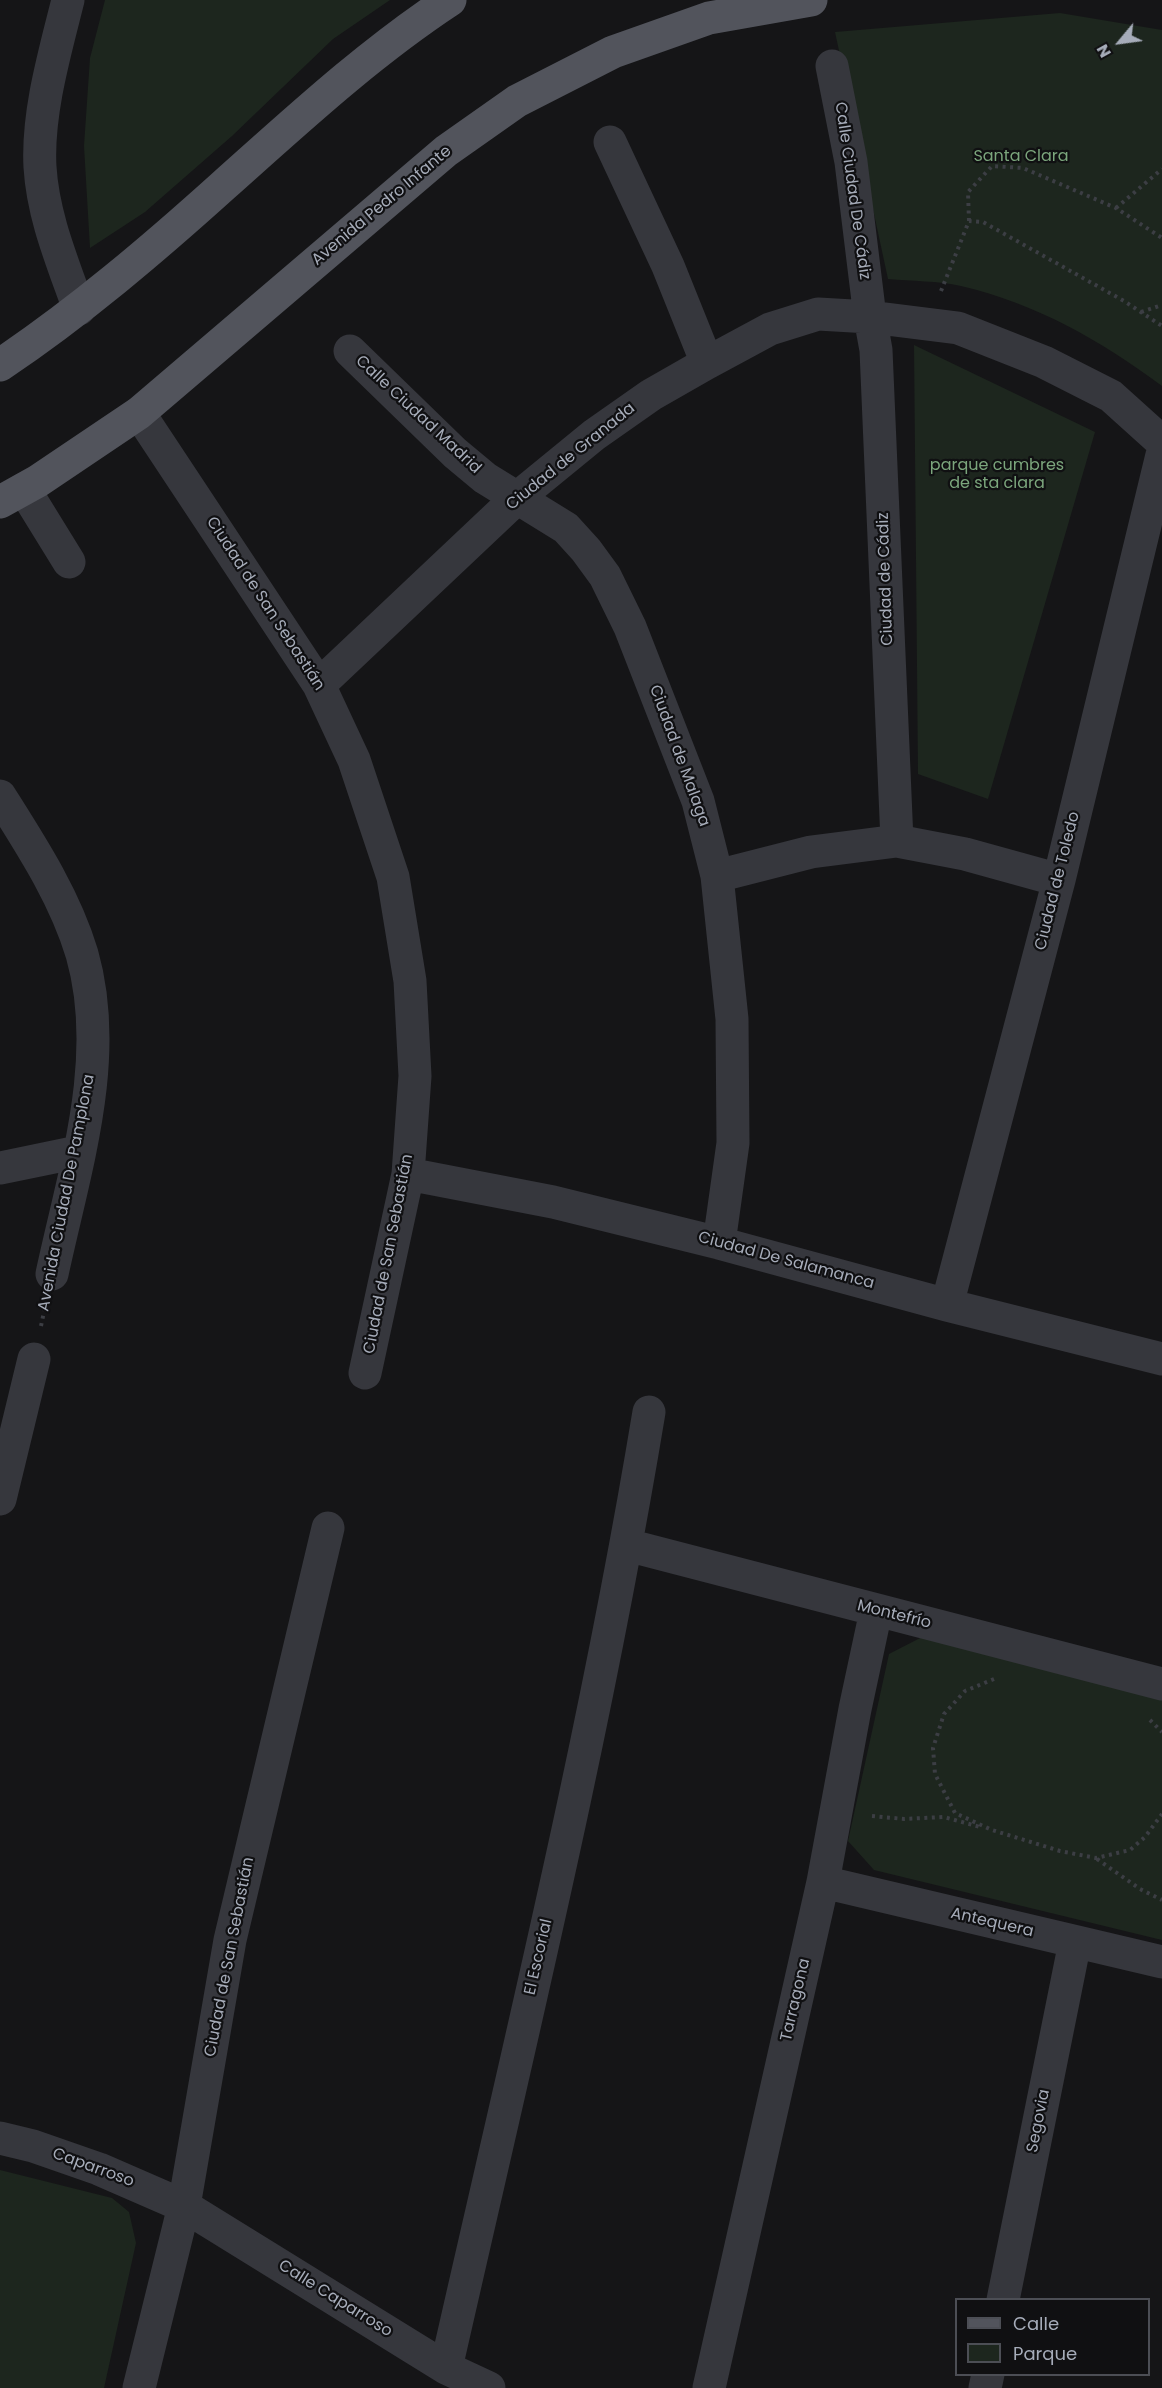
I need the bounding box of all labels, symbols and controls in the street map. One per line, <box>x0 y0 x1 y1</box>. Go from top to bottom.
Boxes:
north arrow <box>1090 12 1150 72</box>
text: N <box>1091 40 1117 62</box>
street label: Calle Ciudad De Cádiz <box>830 101 874 281</box>
street label: Avenida Pedro Infante <box>308 142 456 270</box>
park label: Santa Clara <box>973 147 1069 167</box>
street label: Calle Ciudad Madrid <box>351 352 485 478</box>
street label: Ciudad de Granada <box>503 399 639 515</box>
park label: parque cumbres de sta clara <box>930 456 1064 494</box>
street label: Ciudad de Cádiz <box>874 512 898 646</box>
street label: Ciudad de San Sebastián <box>202 514 328 694</box>
street label: Ciudad de Malaga <box>644 683 714 829</box>
street label: Ciudad de Toledo <box>1032 810 1084 952</box>
street label: Avenida Ciudad De Pamplona <box>35 1073 99 1313</box>
street label: Ciudad de San Sebastián <box>360 1152 418 1356</box>
street label: Ciudad De Salamanca <box>696 1228 876 1294</box>
street label: Montefrío <box>855 1597 933 1633</box>
street label: Ciudad de San Sebastián <box>201 1855 259 2059</box>
street label: Antequera <box>949 1904 1035 1942</box>
street label: El Escorial <box>521 1917 557 1997</box>
street label: Tarragona <box>777 1957 815 2043</box>
street label: Segovia <box>1023 2088 1055 2154</box>
street label: Caparroso <box>50 2144 136 2192</box>
street label: Calle Caparroso <box>274 2256 396 2342</box>
legend <box>955 2298 1150 2376</box>
text: Calle <box>1013 2311 1059 2336</box>
text: Parque <box>1013 2341 1077 2366</box>

